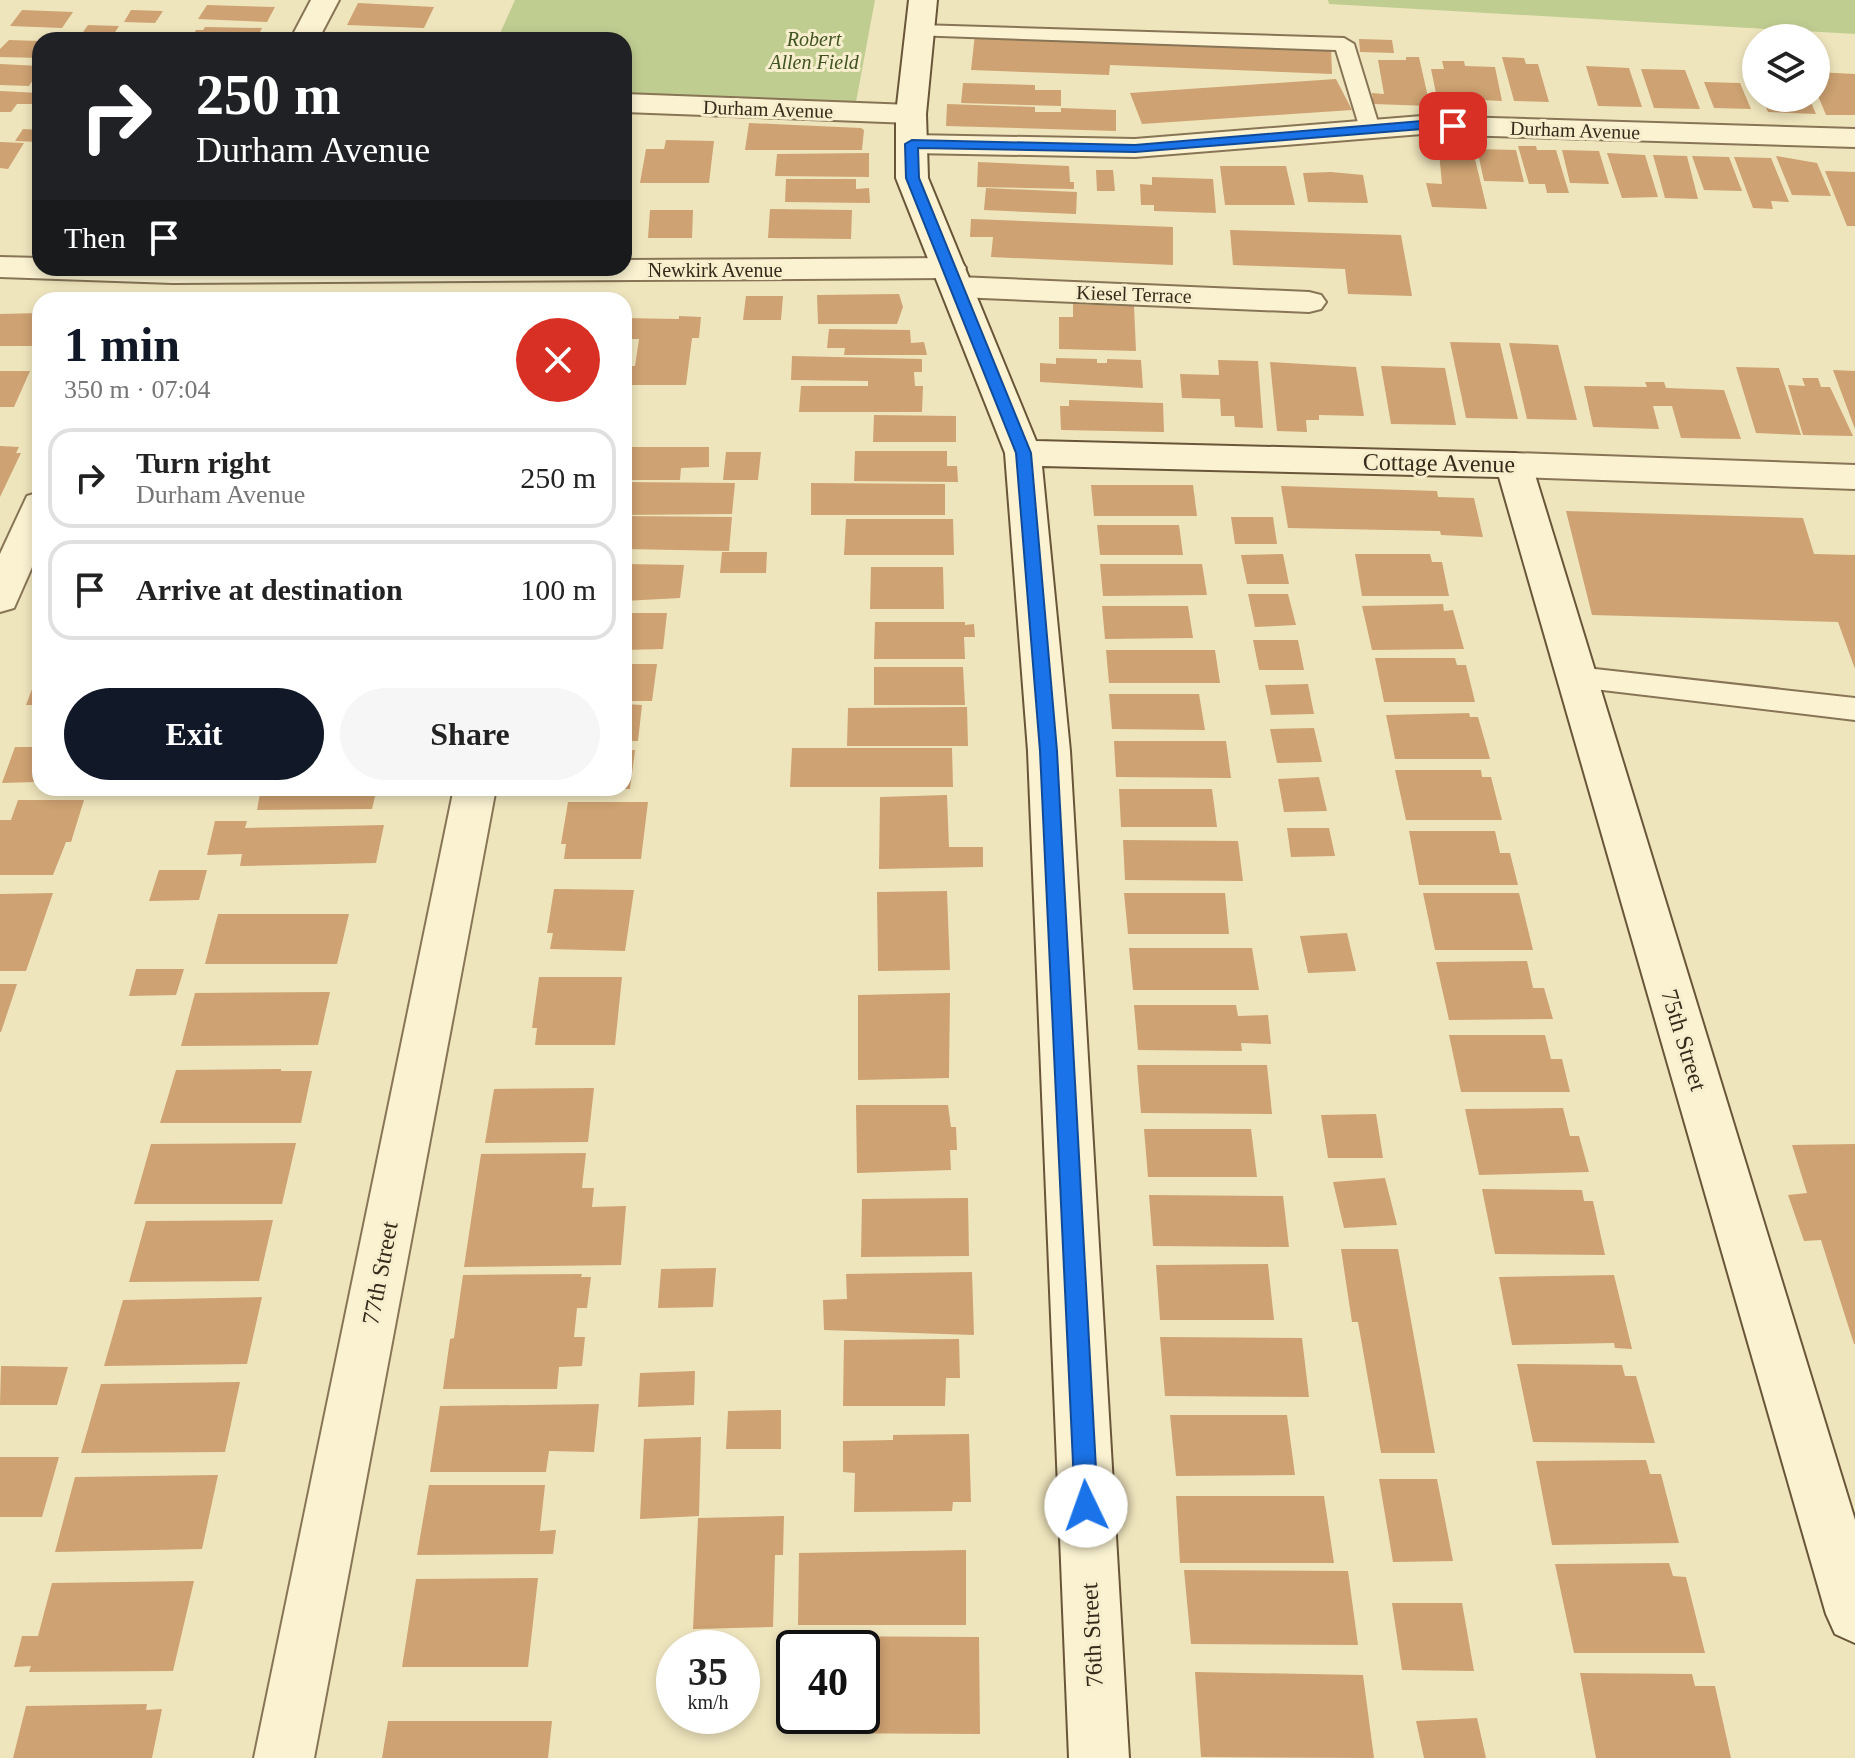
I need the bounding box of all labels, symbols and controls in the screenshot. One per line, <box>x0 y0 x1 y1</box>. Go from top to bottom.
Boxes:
map controls <box>1742 24 1830 112</box>
button: layers <box>1742 24 1830 112</box>
park label: Robert Allen Field <box>767 28 860 73</box>
icon: right <box>64 64 168 168</box>
text: 250 m <box>196 64 341 126</box>
pin <box>1419 92 1487 160</box>
street label: Durham Avenue <box>703 96 834 122</box>
icon: arrive <box>1431 104 1475 148</box>
street label: Durham Avenue <box>1510 117 1641 143</box>
text: Durham Avenue <box>196 130 430 170</box>
icon: arrive <box>142 216 186 260</box>
text: Then <box>64 221 126 254</box>
street label: Newkirk Avenue <box>648 259 782 281</box>
street label: Kiesel Terrace <box>1076 281 1192 307</box>
text: 1 min <box>64 318 180 371</box>
button: close <box>516 318 600 402</box>
text: 350 m · 07:04 <box>64 375 211 404</box>
text: Turn right <box>136 446 271 479</box>
street label: Cottage Avenue <box>1363 449 1515 477</box>
icon: right <box>68 456 112 500</box>
text: 250 m <box>520 461 596 494</box>
text: Durham Avenue <box>136 480 305 509</box>
icon: arrive <box>68 568 112 612</box>
text: Arrive at destination <box>136 573 403 606</box>
text: 100 m <box>520 573 596 606</box>
button: Exit <box>64 688 324 780</box>
button: Share <box>340 688 600 780</box>
street label: 75th Street <box>1656 986 1712 1094</box>
street label: 77th Street <box>357 1219 403 1327</box>
position arrow <box>1044 1464 1128 1548</box>
street label: 76th Street <box>1076 1582 1108 1688</box>
speed limit sign: 40 <box>776 1630 880 1734</box>
text: 35 <box>688 1649 728 1694</box>
text: km/h <box>687 1691 729 1713</box>

